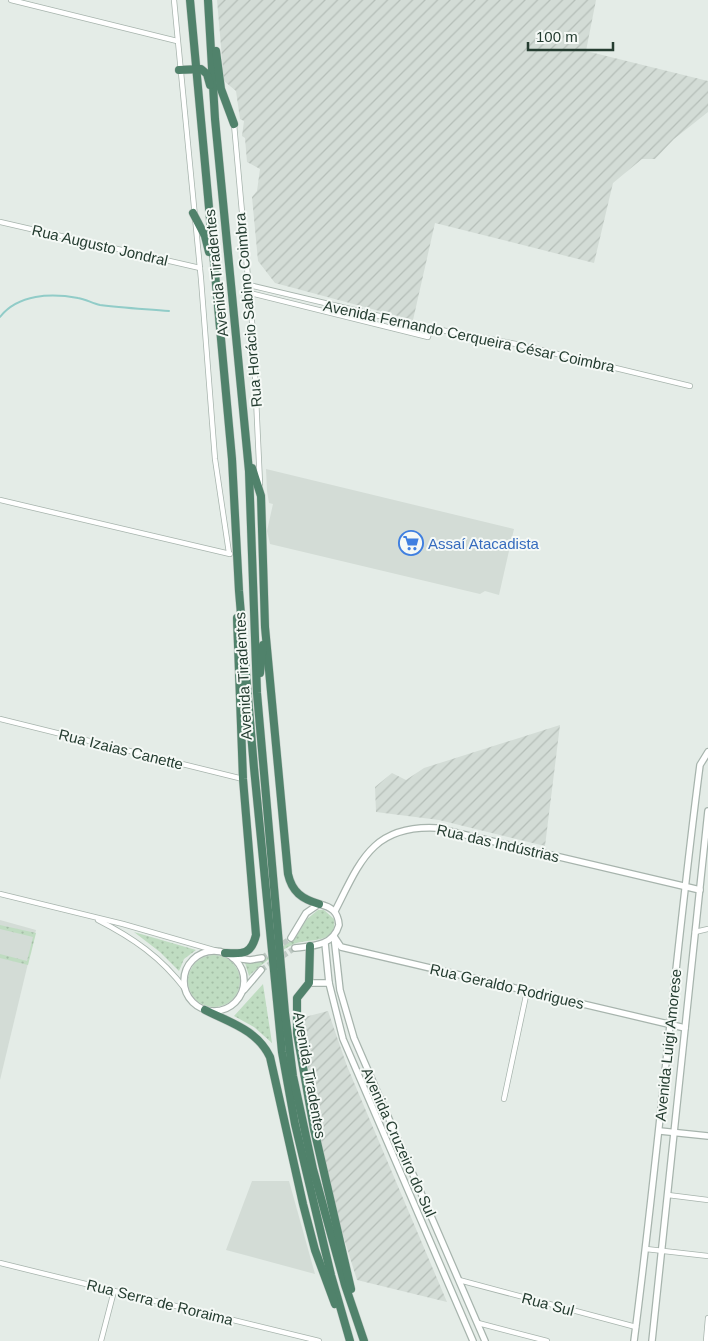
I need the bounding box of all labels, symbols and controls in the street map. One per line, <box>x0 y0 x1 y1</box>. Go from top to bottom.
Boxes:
scale bar <box>528 20 613 52</box>
text: 100 m <box>536 28 578 45</box>
street label: Avenida Tiradentes <box>201 208 231 338</box>
street label: Rua Horácio Sabino Coimbra <box>231 211 265 408</box>
street label: Rua Augusto Jondral <box>30 221 170 269</box>
street label: Avenida Fernando Cerqueira César Coimbra <box>322 297 617 375</box>
supermarket icon: Assaí Atacadista <box>398 530 424 556</box>
place label: Assaí Atacadista <box>428 535 540 552</box>
street label: Avenida Tiradentes <box>231 612 255 740</box>
street label: Rua Izaias Canette <box>57 725 185 773</box>
street label: Rua das Indústrias <box>435 821 561 865</box>
street label: Rua Geraldo Rodrigues <box>428 960 586 1012</box>
street label: Avenida Luigi Amorese <box>652 968 684 1122</box>
street label: Avenida Tiradentes <box>291 1010 329 1140</box>
street label: Avenida Cruzeiro do Sul <box>358 1065 440 1219</box>
street label: Rua Serra de Roraima <box>85 1276 235 1329</box>
street label: Rua Sul <box>520 1289 576 1319</box>

